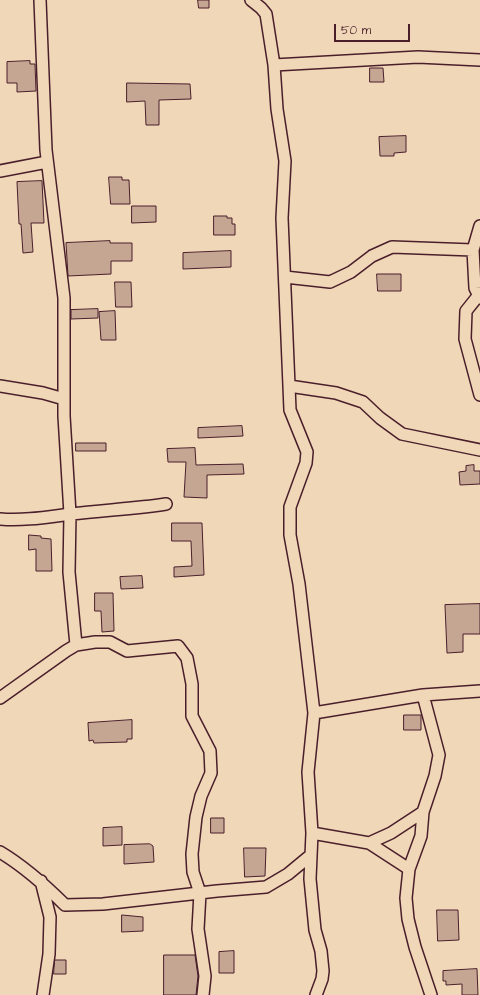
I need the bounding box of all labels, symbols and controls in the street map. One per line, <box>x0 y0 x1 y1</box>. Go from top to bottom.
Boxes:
scale bar <box>336 16 412 42</box>
text: 50 m <box>341 22 371 39</box>

